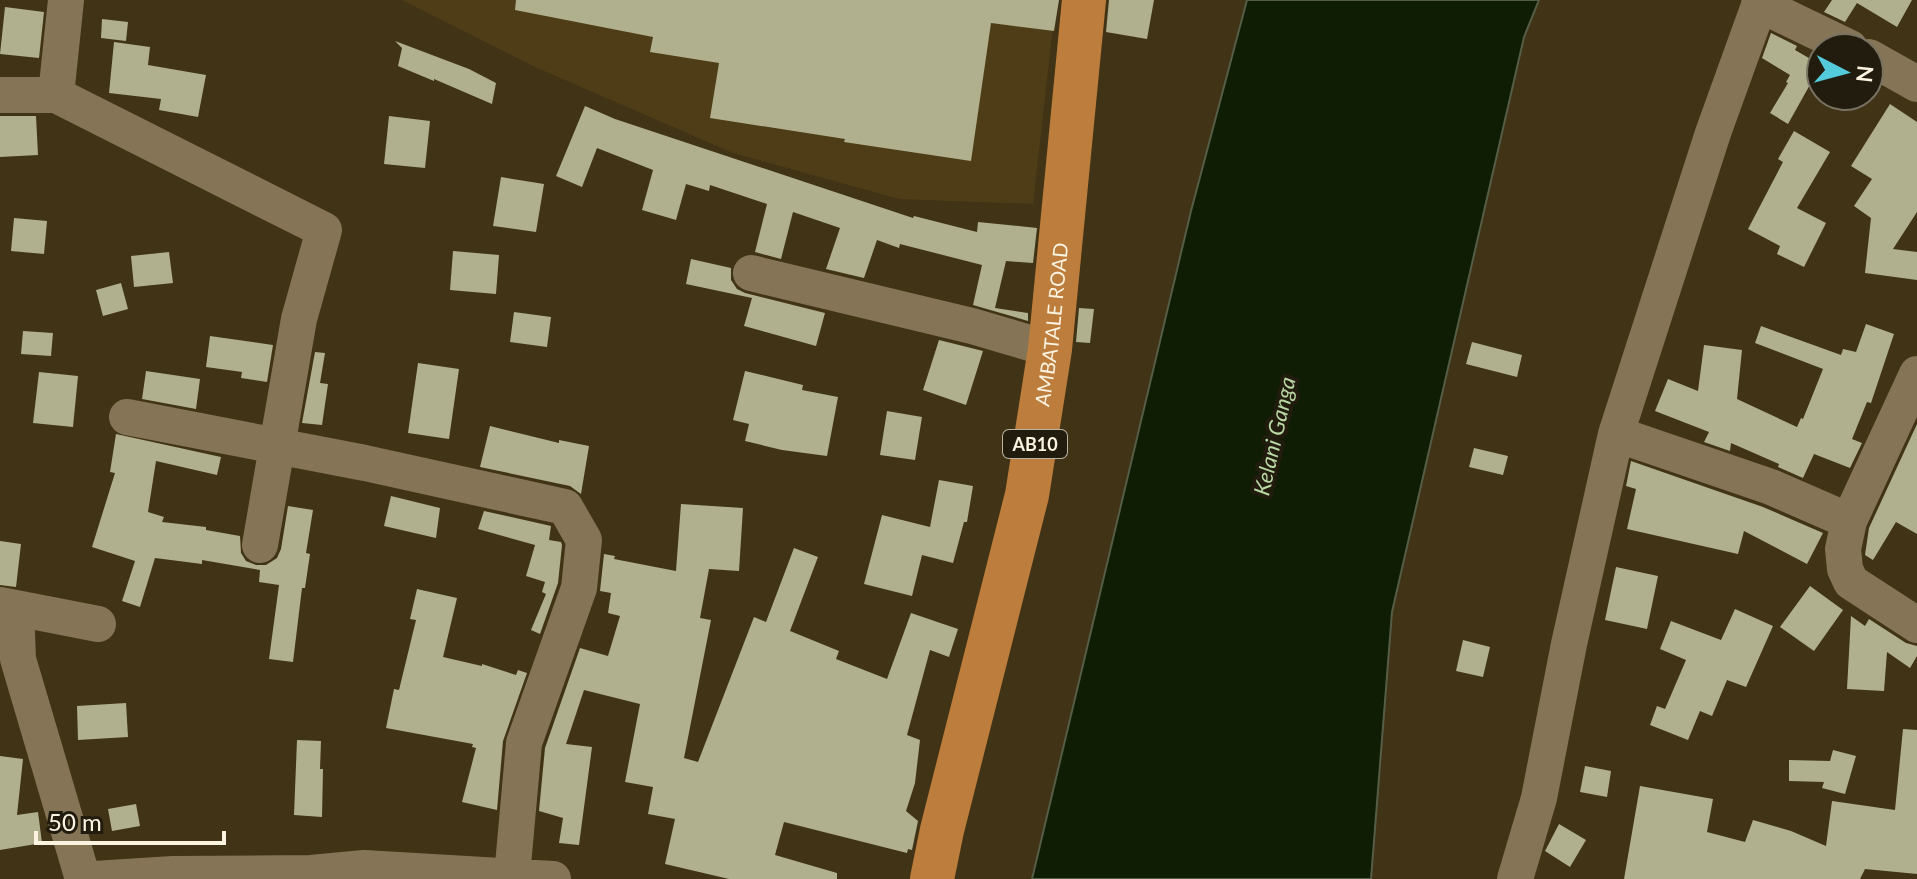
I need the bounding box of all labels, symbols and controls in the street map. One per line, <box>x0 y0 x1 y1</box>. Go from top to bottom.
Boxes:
north arrow <box>1805 32 1885 112</box>
text: N <box>1851 64 1880 84</box>
street label: AMBATALE ROAD <box>1029 241 1072 408</box>
water label: Kelani Ganga <box>1247 374 1301 498</box>
road number: AB10 <box>1003 430 1067 458</box>
scale bar <box>36 795 224 845</box>
text: 50 m <box>48 807 102 836</box>

